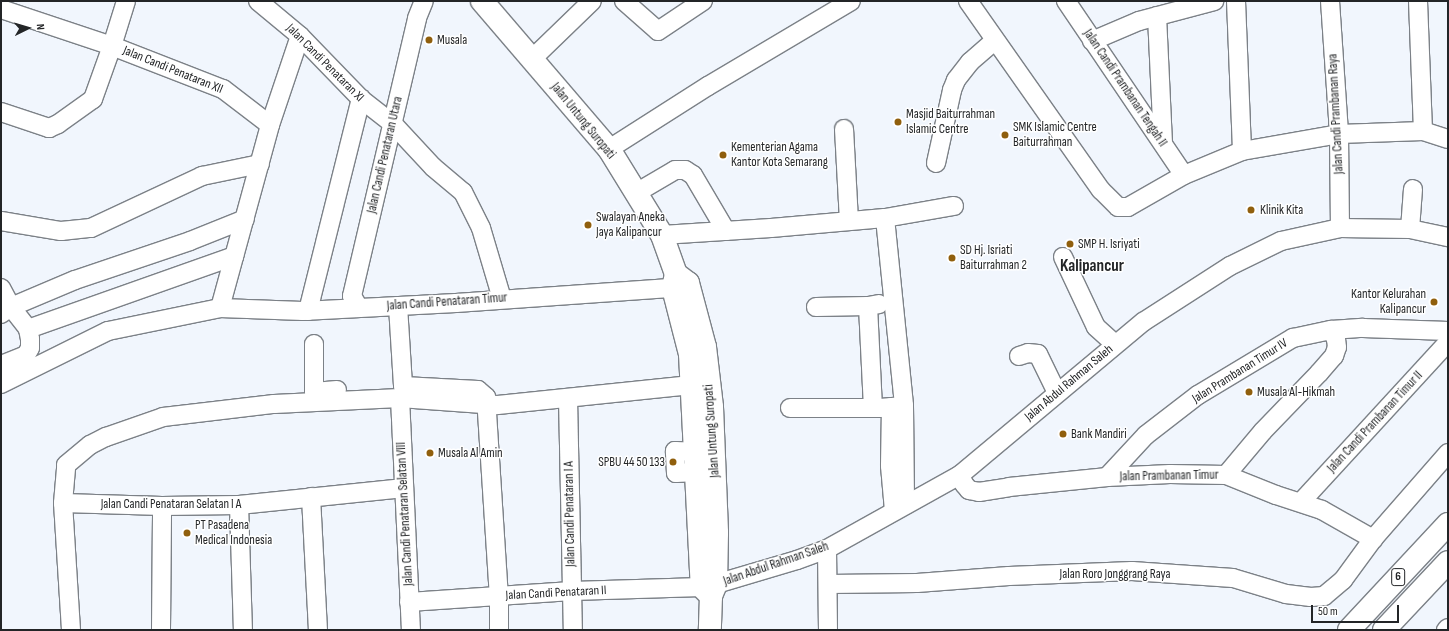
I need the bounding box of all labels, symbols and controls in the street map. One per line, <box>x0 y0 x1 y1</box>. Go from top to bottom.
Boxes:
north arrow <box>8 8 48 48</box>
street label: Jalan Candi Penataran XI <box>283 21 367 105</box>
text: N <box>34 23 47 30</box>
street label: Jalan Candi Prambanan Tengah II <box>1080 26 1170 150</box>
place label: Musala <box>437 32 467 48</box>
marker: Musala <box>424 35 434 45</box>
street label: Jalan Candi Penataran XII <box>121 43 225 97</box>
street label: Jalan Candi Prambanan Raya <box>1325 53 1347 175</box>
street label: Jalan Untung Suropati <box>547 80 619 162</box>
street label: Jalan Candi Penataran Utara <box>364 95 406 215</box>
place label: Masjid Baiturrahman Islamic Centre <box>906 107 995 138</box>
marker: Masjid Baiturrahman Islamic Centre <box>893 117 903 127</box>
place label: SMK Islamic Centre Baiturrahman <box>1013 120 1097 151</box>
marker: SMK Islamic Centre Baiturrahman <box>1000 130 1010 140</box>
place label: Kementerian Agama Kantor Kota Semarang <box>731 140 828 171</box>
marker: Kementerian Agama Kantor Kota Semarang <box>718 150 728 160</box>
place label: Klinik Kita <box>1260 202 1303 218</box>
marker: Klinik Kita <box>1245 204 1257 216</box>
place label: Swalayan Aneka Jaya Kalipancur <box>596 210 665 241</box>
marker: Swalayan Aneka Jaya Kalipancur <box>583 220 593 230</box>
place label: SMP H. Isriyati <box>1078 236 1140 252</box>
marker: SMP H. Isriyati <box>1065 239 1075 249</box>
place label: SD Hj. Isriati Baiturrahman 2 <box>960 243 1027 274</box>
marker: SD Hj. Isriati Baiturrahman 2 <box>947 253 957 263</box>
district label: Kalipancur <box>1060 257 1124 277</box>
place label: Kantor Kelurahan Kalipancur <box>1351 287 1426 318</box>
street label: Jalan Candi Penataran Timur <box>386 290 508 314</box>
marker: Kantor Kelurahan Kalipancur <box>1429 297 1439 307</box>
street label: Jalan Prambanan Timur IV <box>1189 335 1291 407</box>
street label: Jalan Abdul Rahman Saleh <box>1022 342 1116 424</box>
street label: Jalan Candi Prambanan Timur II <box>1324 368 1426 476</box>
street label: Jalan Untung Suropati <box>701 384 723 478</box>
place label: Musala Al-Hikmah <box>1257 384 1335 400</box>
marker: Musala Al-Hikmah <box>1244 387 1254 397</box>
place label: Bank Mandiri <box>1071 426 1127 442</box>
marker: Bank Mandiri <box>1058 429 1068 439</box>
street label: Jalan Candi Penataran Selatan VIII <box>393 442 417 586</box>
place label: Musala Al Amin <box>438 445 503 461</box>
marker: Musala Al Amin <box>425 448 435 458</box>
place label: SPBU 44 50 133 <box>598 454 665 470</box>
marker: SPBU 44 50 133 <box>668 457 678 467</box>
street label: Jalan Candi Penataran I A <box>561 461 579 567</box>
street label: Jalan Prambanan Timur <box>1119 467 1219 485</box>
street label: Jalan Candi Penataran Selatan I A <box>101 496 241 512</box>
place label: PT Pasadena Medical Indonesia <box>195 518 272 549</box>
marker: PT Pasadena Medical Indonesia <box>182 528 192 538</box>
street label: Jalan Abdul Rahman Saleh <box>721 539 831 589</box>
street label: Jalan Roro Jonggrang Raya <box>1060 566 1170 582</box>
road number: 6 <box>1391 567 1405 587</box>
street label: Jalan Candi Penataran II <box>505 583 607 603</box>
scale bar <box>1313 597 1401 623</box>
text: 50 m <box>1318 604 1338 619</box>

